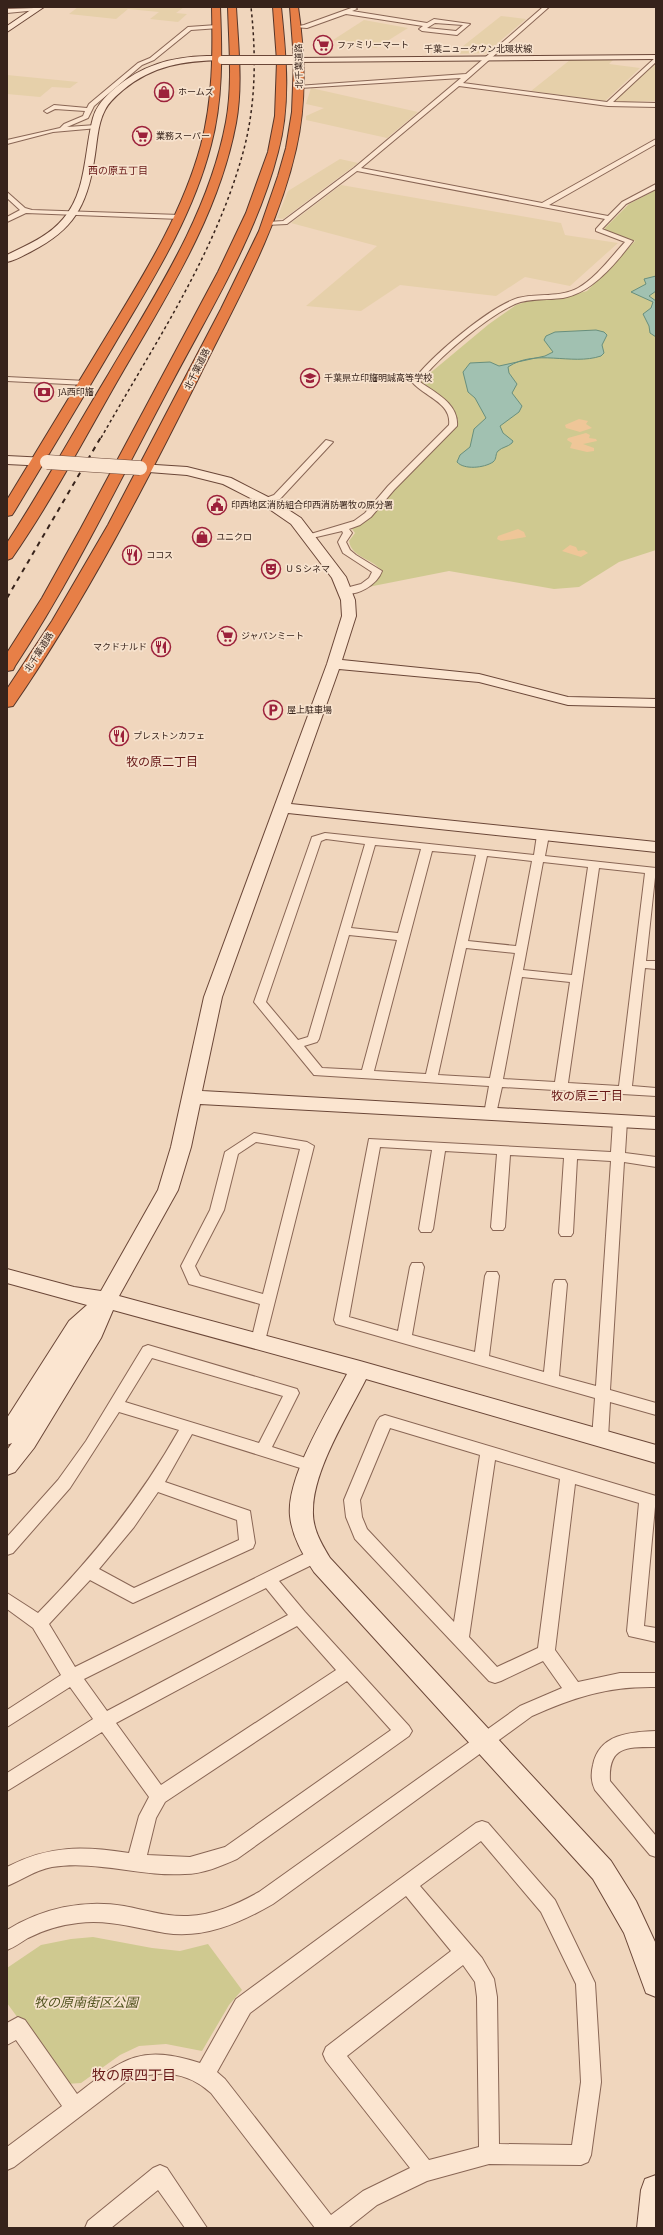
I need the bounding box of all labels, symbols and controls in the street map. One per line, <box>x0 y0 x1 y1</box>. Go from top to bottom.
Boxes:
supermarket icon: ファミリーマート <box>312 34 334 56</box>
place label: ファミリーマート <box>337 40 409 50</box>
street label: 北千葉道路 <box>294 43 304 89</box>
street label: 千葉ニュータウン北環状線 <box>424 43 533 54</box>
shop icon: ホームズ <box>153 81 175 103</box>
place label: ホームズ <box>178 87 214 97</box>
supermarket icon: 業務スーパー <box>131 125 153 147</box>
place label: 業務スーパー <box>156 131 210 141</box>
district label: 西の原五丁目 <box>88 165 148 177</box>
street label: 北千葉道路 <box>182 347 212 391</box>
school or university icon: 千葉県立印旛明誠高等学校 <box>299 367 321 389</box>
place label: 千葉県立印旛明誠高等学校 <box>324 373 432 383</box>
bank icon: JA西印旛 <box>33 381 55 403</box>
place label: JA西印旛 <box>57 387 94 397</box>
public building icon: 印西地区消防組合印西消防署牧の原分署 <box>206 494 228 516</box>
place label: 印西地区消防組合印西消防署牧の原分署 <box>231 500 393 510</box>
shop icon: ユニクロ <box>191 526 213 548</box>
place label: ユニクロ <box>216 532 252 542</box>
restaurant icon: ココス <box>121 544 143 566</box>
place label: ココス <box>146 550 173 560</box>
theatre icon: ＵＳシネマ <box>260 558 282 580</box>
place label: ＵＳシネマ <box>285 564 330 574</box>
supermarket icon: ジャパンミート <box>216 625 238 647</box>
street label: 北千葉道路 <box>23 630 55 674</box>
place label: ジャパンミート <box>241 631 304 641</box>
restaurant icon: マクドナルド <box>150 636 172 658</box>
place label: マクドナルド <box>93 642 147 652</box>
parking icon: 屋上駐車場 <box>262 699 284 721</box>
place label: 屋上駐車場 <box>287 705 332 715</box>
restaurant icon: プレストンカフェ <box>108 725 130 747</box>
place label: プレストンカフェ <box>133 731 205 741</box>
district label: 牧の原二丁目 <box>126 755 198 769</box>
district label: 牧の原三丁目 <box>551 1089 623 1103</box>
park label: 牧の原南街区公園 <box>34 1995 140 2010</box>
district label: 牧の原四丁目 <box>92 2067 176 2084</box>

